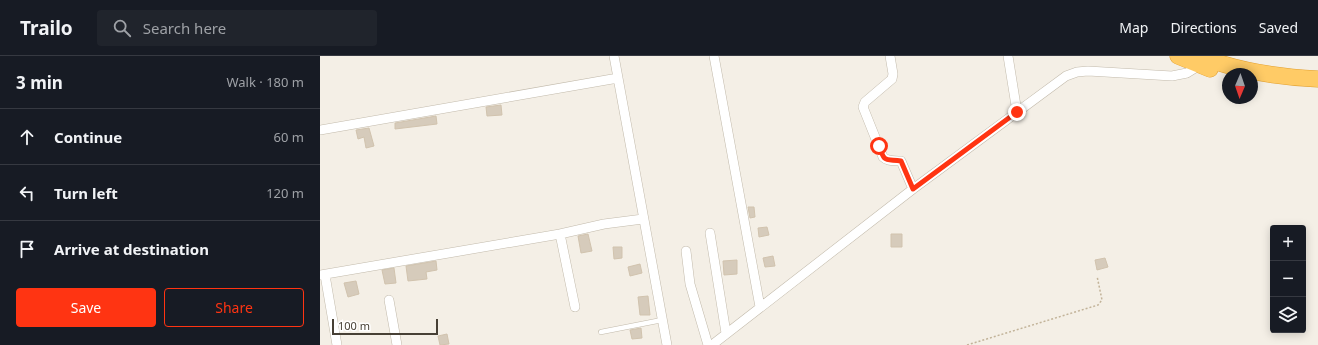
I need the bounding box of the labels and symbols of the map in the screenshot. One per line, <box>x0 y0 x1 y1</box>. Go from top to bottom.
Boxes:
north arrow <box>1222 68 1258 104</box>
route end <box>1008 103 1026 121</box>
route start <box>870 137 888 155</box>
scale bar <box>332 317 438 336</box>

